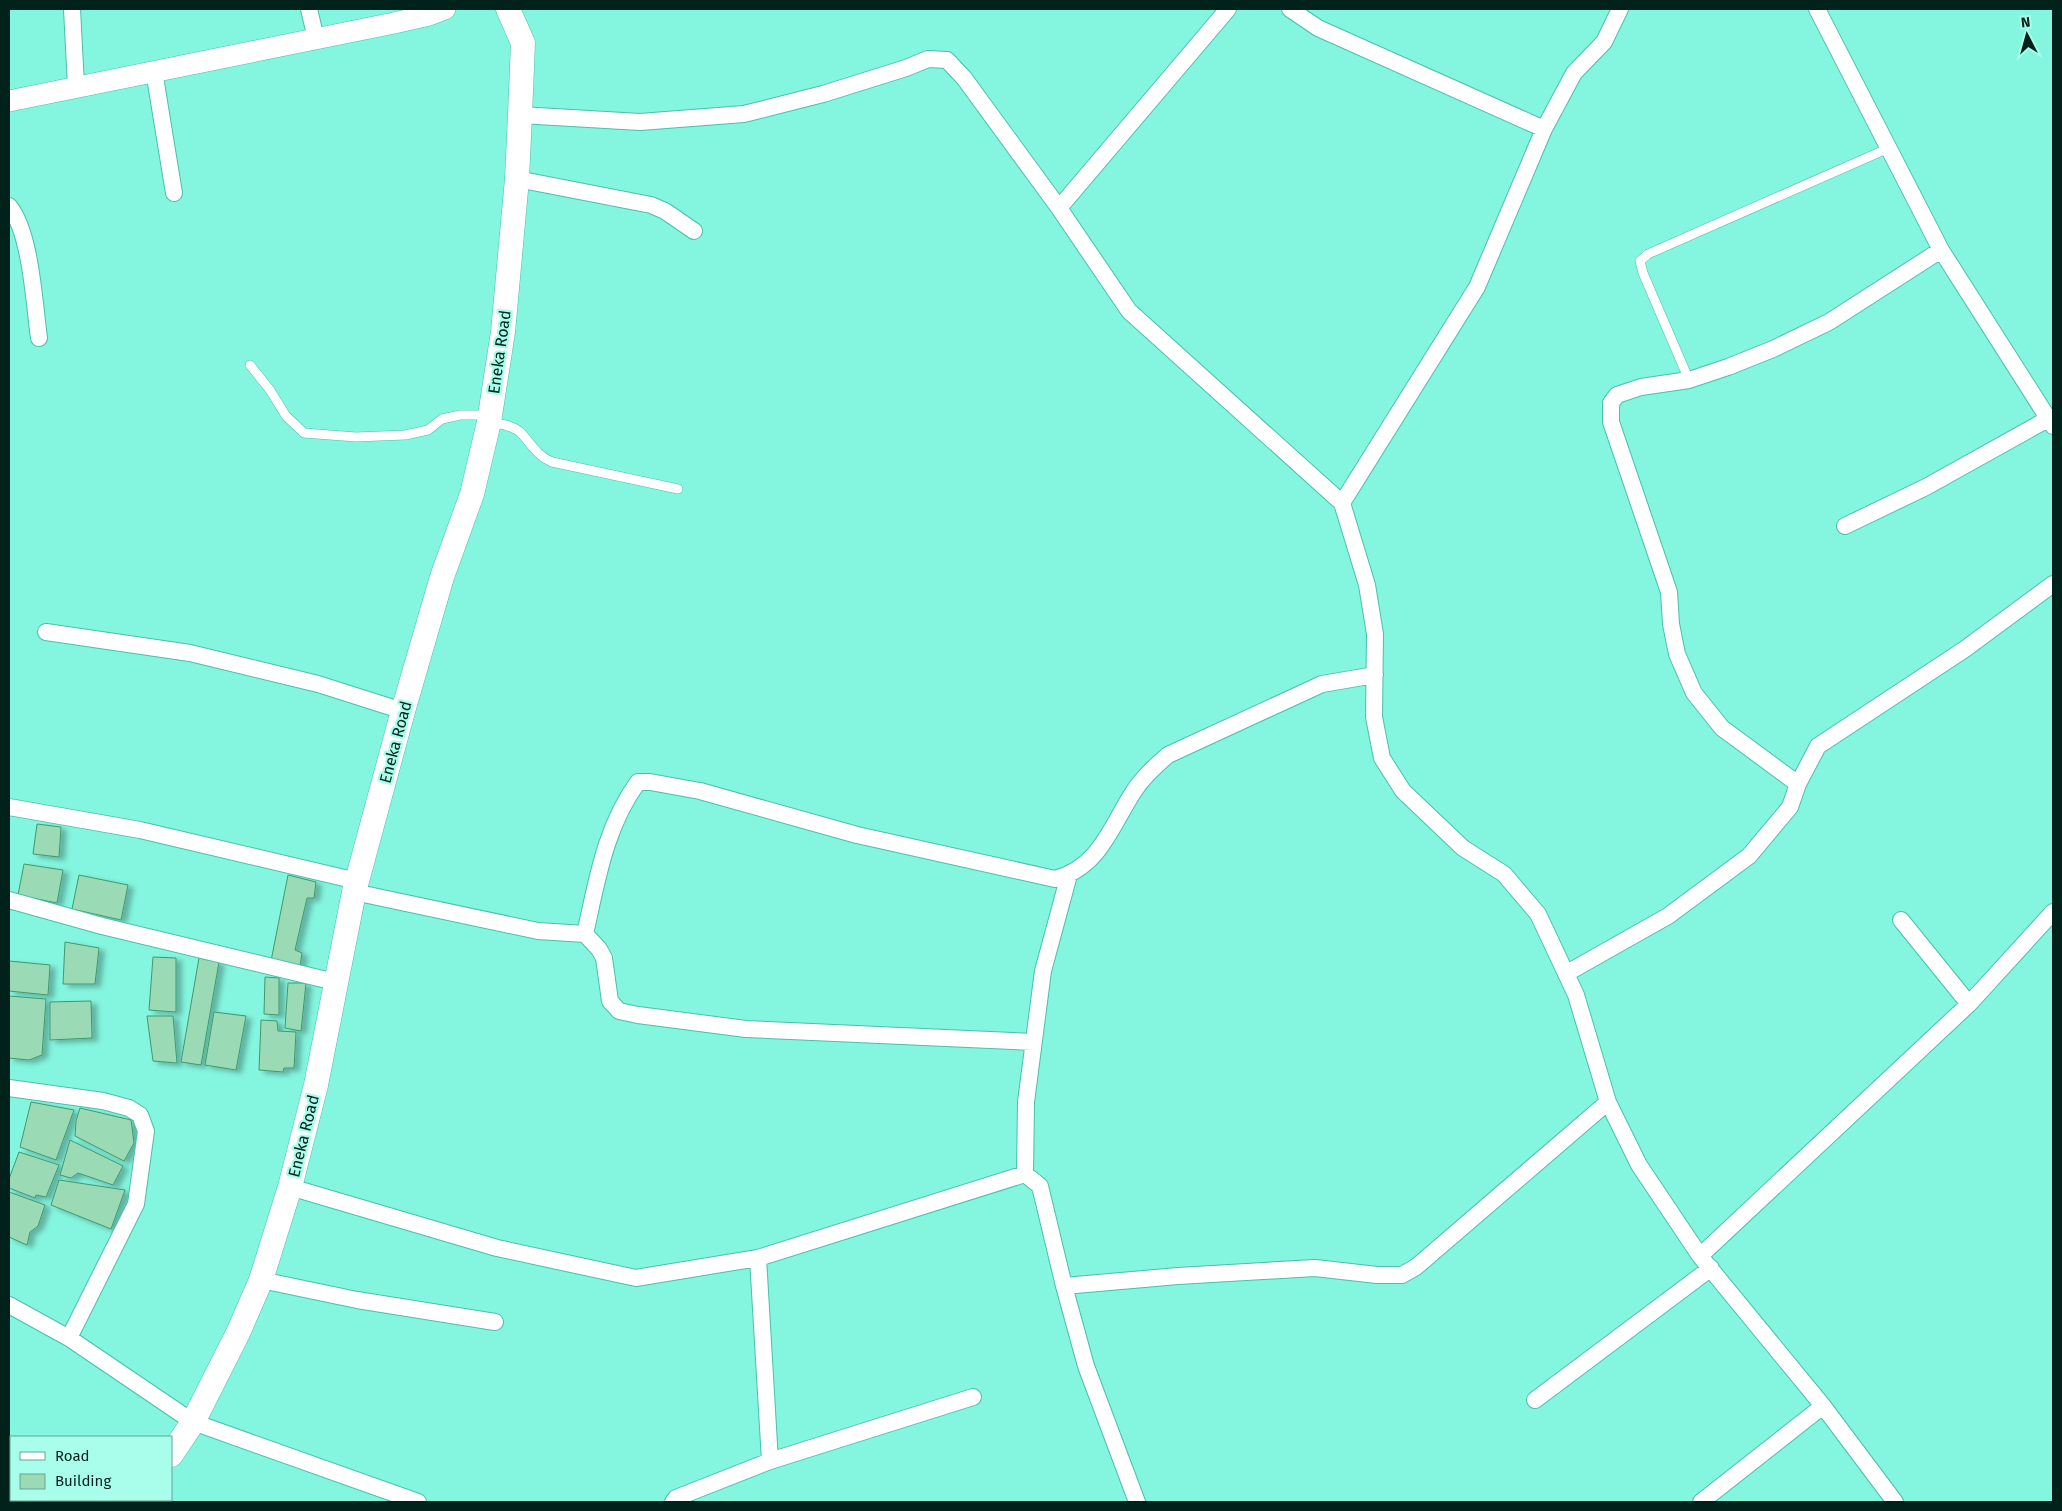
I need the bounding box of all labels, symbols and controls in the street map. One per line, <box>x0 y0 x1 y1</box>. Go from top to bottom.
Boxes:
north arrow <box>2002 10 2052 60</box>
text: N <box>2020 14 2031 32</box>
street label: Eneka Road <box>484 309 515 395</box>
street label: Eneka Road <box>375 699 416 785</box>
street label: Eneka Road <box>284 1093 323 1179</box>
legend <box>10 1436 172 1501</box>
text: Road <box>55 1447 90 1465</box>
text: Building <box>55 1472 111 1490</box>

